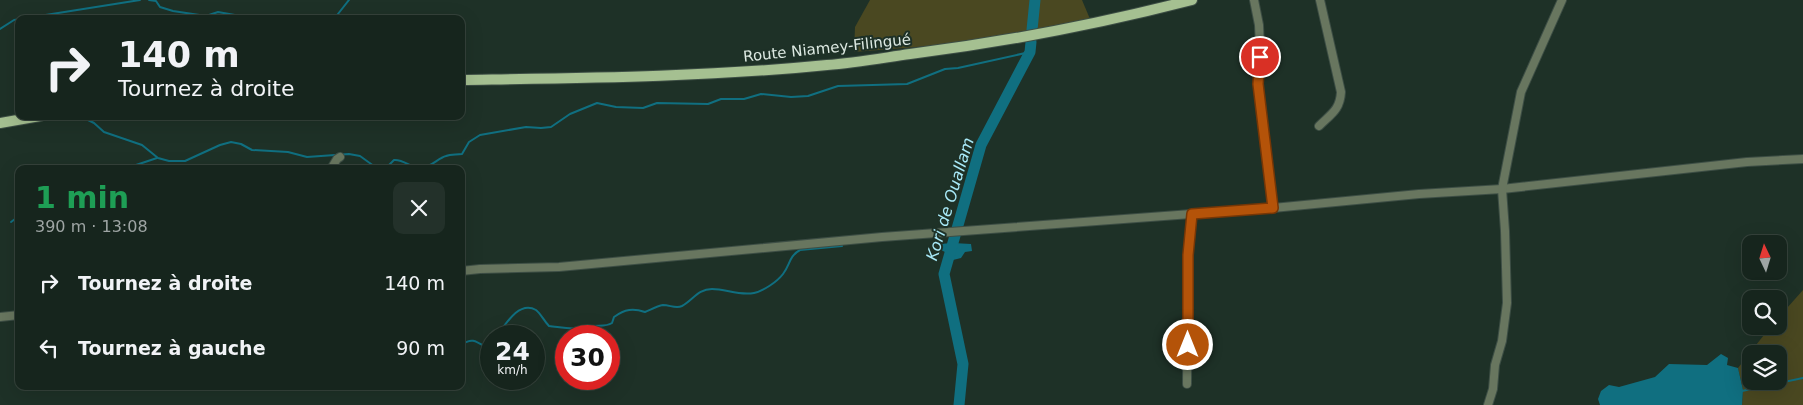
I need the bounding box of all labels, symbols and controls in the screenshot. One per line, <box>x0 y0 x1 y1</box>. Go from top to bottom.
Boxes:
street label: Route Niamey-Filingué <box>742 30 912 66</box>
icon: right <box>35 35 100 100</box>
text: 140 m <box>118 35 240 75</box>
pin <box>1239 36 1281 78</box>
icon: arrive <box>1246 43 1274 71</box>
text: Tournez à droite <box>118 76 295 101</box>
water label: Kori de Ouallam <box>922 135 978 263</box>
text: 1 min <box>35 180 129 215</box>
button: close <box>393 182 445 234</box>
text: 390 m · 13:08 <box>35 217 148 236</box>
north arrow <box>1742 235 1788 280</box>
map controls <box>1742 235 1787 390</box>
icon: right <box>35 269 63 297</box>
text: Tournez à droite <box>78 272 252 294</box>
text: 140 m <box>384 272 445 294</box>
button: search <box>1742 290 1787 335</box>
position arrow <box>1161 318 1213 370</box>
speed limit sign: 30 <box>555 325 620 390</box>
icon: left <box>35 334 63 362</box>
text: Tournez à gauche <box>78 337 266 359</box>
text: 90 m <box>396 337 445 359</box>
text: 24 <box>495 337 530 366</box>
button: layers <box>1742 345 1787 390</box>
text: km/h <box>497 363 528 377</box>

